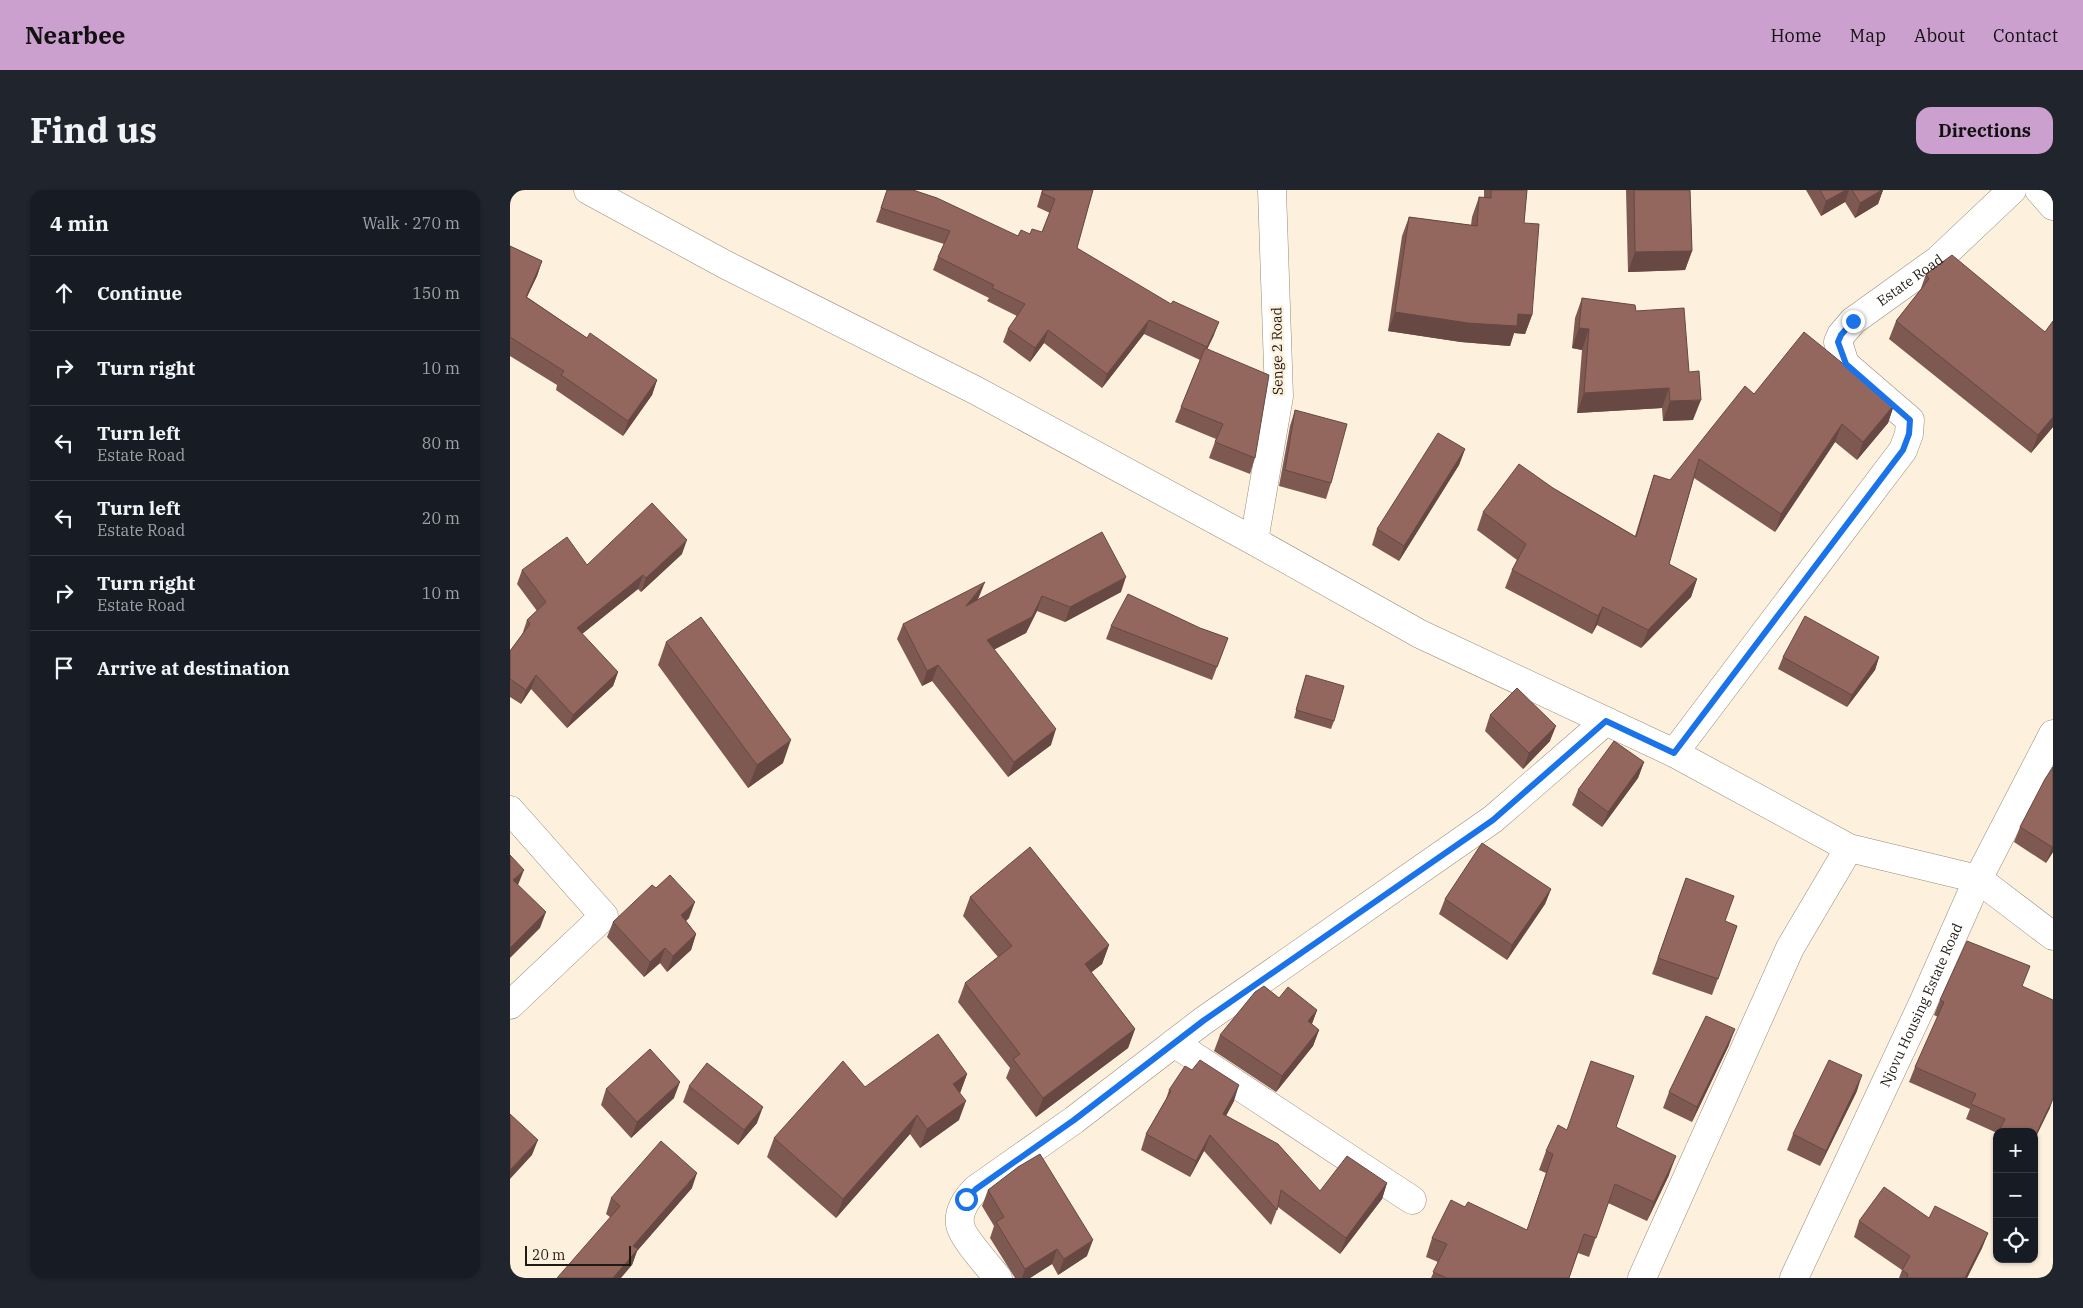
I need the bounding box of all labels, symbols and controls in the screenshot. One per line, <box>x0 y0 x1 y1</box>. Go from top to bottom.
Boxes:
text: Nearbee <box>25 19 125 51</box>
text: Home <box>1770 24 1822 47</box>
text: Map <box>1850 24 1886 47</box>
text: About <box>1914 24 1965 47</box>
text: Contact <box>1993 24 2058 47</box>
text: Find us <box>30 107 157 153</box>
button: Directions <box>1916 107 2053 154</box>
text: 4 min <box>50 209 109 237</box>
text: Walk · 270 m <box>362 213 460 233</box>
street label: Estate Road <box>1873 250 1947 310</box>
icon: ahead <box>50 279 78 307</box>
text: Continue <box>97 281 182 305</box>
text: 150 m <box>412 283 460 303</box>
street label: Senge 2 Road <box>1267 306 1287 395</box>
route end <box>1842 310 1865 333</box>
icon: right <box>50 354 78 382</box>
text: Turn right <box>97 356 195 380</box>
text: 10 m <box>422 358 460 378</box>
text: Turn left <box>97 421 180 445</box>
icon: left <box>50 429 78 457</box>
text: 80 m <box>422 433 460 453</box>
text: Estate Road <box>97 445 185 465</box>
text: Turn left <box>97 496 180 520</box>
icon: left <box>50 504 78 532</box>
text: 20 m <box>422 508 460 528</box>
text: Estate Road <box>97 520 185 540</box>
text: Turn right <box>97 571 195 595</box>
icon: right <box>50 579 78 607</box>
text: 10 m <box>422 583 460 603</box>
text: Estate Road <box>97 595 185 615</box>
icon: arrive <box>50 654 78 682</box>
text: Arrive at destination <box>97 656 290 680</box>
street label: Njovu Housing Estate Road <box>1876 920 1966 1090</box>
map controls <box>1993 1128 2038 1263</box>
button: + <box>1993 1128 2038 1173</box>
button: − <box>1993 1173 2038 1218</box>
route start <box>955 1188 978 1211</box>
button: locate <box>1993 1218 2038 1263</box>
scale bar <box>525 1243 631 1266</box>
text: 20 m <box>532 1246 565 1264</box>

